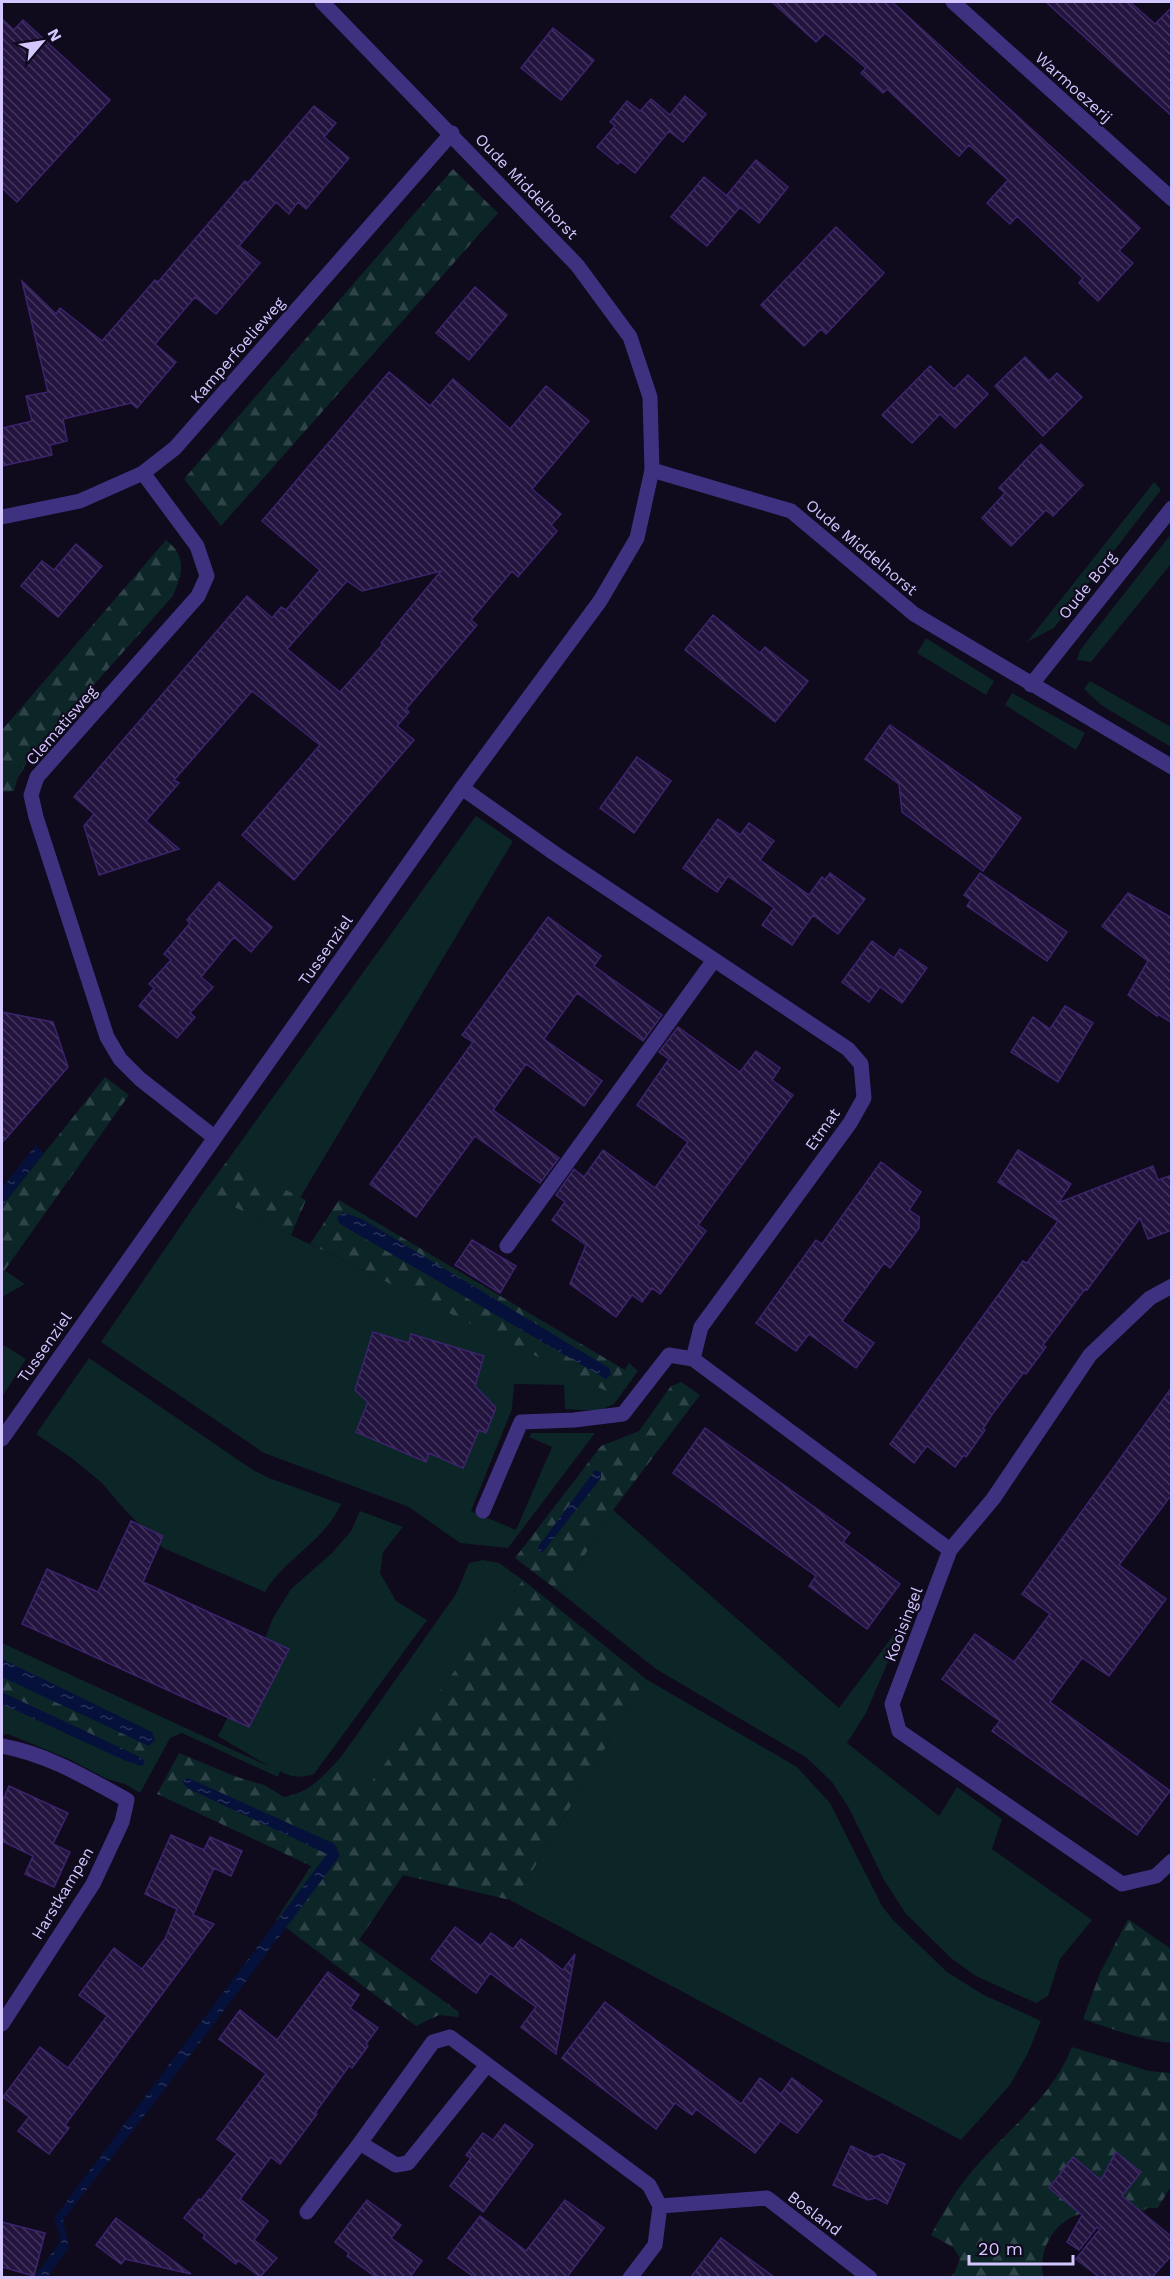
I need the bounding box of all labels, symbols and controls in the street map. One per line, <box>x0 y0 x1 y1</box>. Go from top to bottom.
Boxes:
north arrow <box>12 12 72 72</box>
text: N <box>43 25 66 45</box>
street label: Warmoezerij <box>1031 48 1116 127</box>
street label: Oude Middelhorst <box>471 130 582 243</box>
street label: Kamperfoelieweg <box>186 293 289 407</box>
street label: Oude Middelhorst <box>802 495 921 600</box>
street label: Oude Borg <box>1054 547 1121 623</box>
street label: Clematisweg <box>22 681 101 769</box>
street label: Tussenziel <box>294 911 357 989</box>
street label: Etmat <box>801 1104 844 1154</box>
street label: Tussenziel <box>13 1308 76 1386</box>
street label: Kooisingel <box>881 1584 926 1664</box>
street label: Harstkampen <box>27 1844 97 1943</box>
street label: Bosland <box>784 2187 845 2240</box>
scale bar <box>969 2228 1072 2266</box>
text: 20 m <box>978 2238 1023 2259</box>

